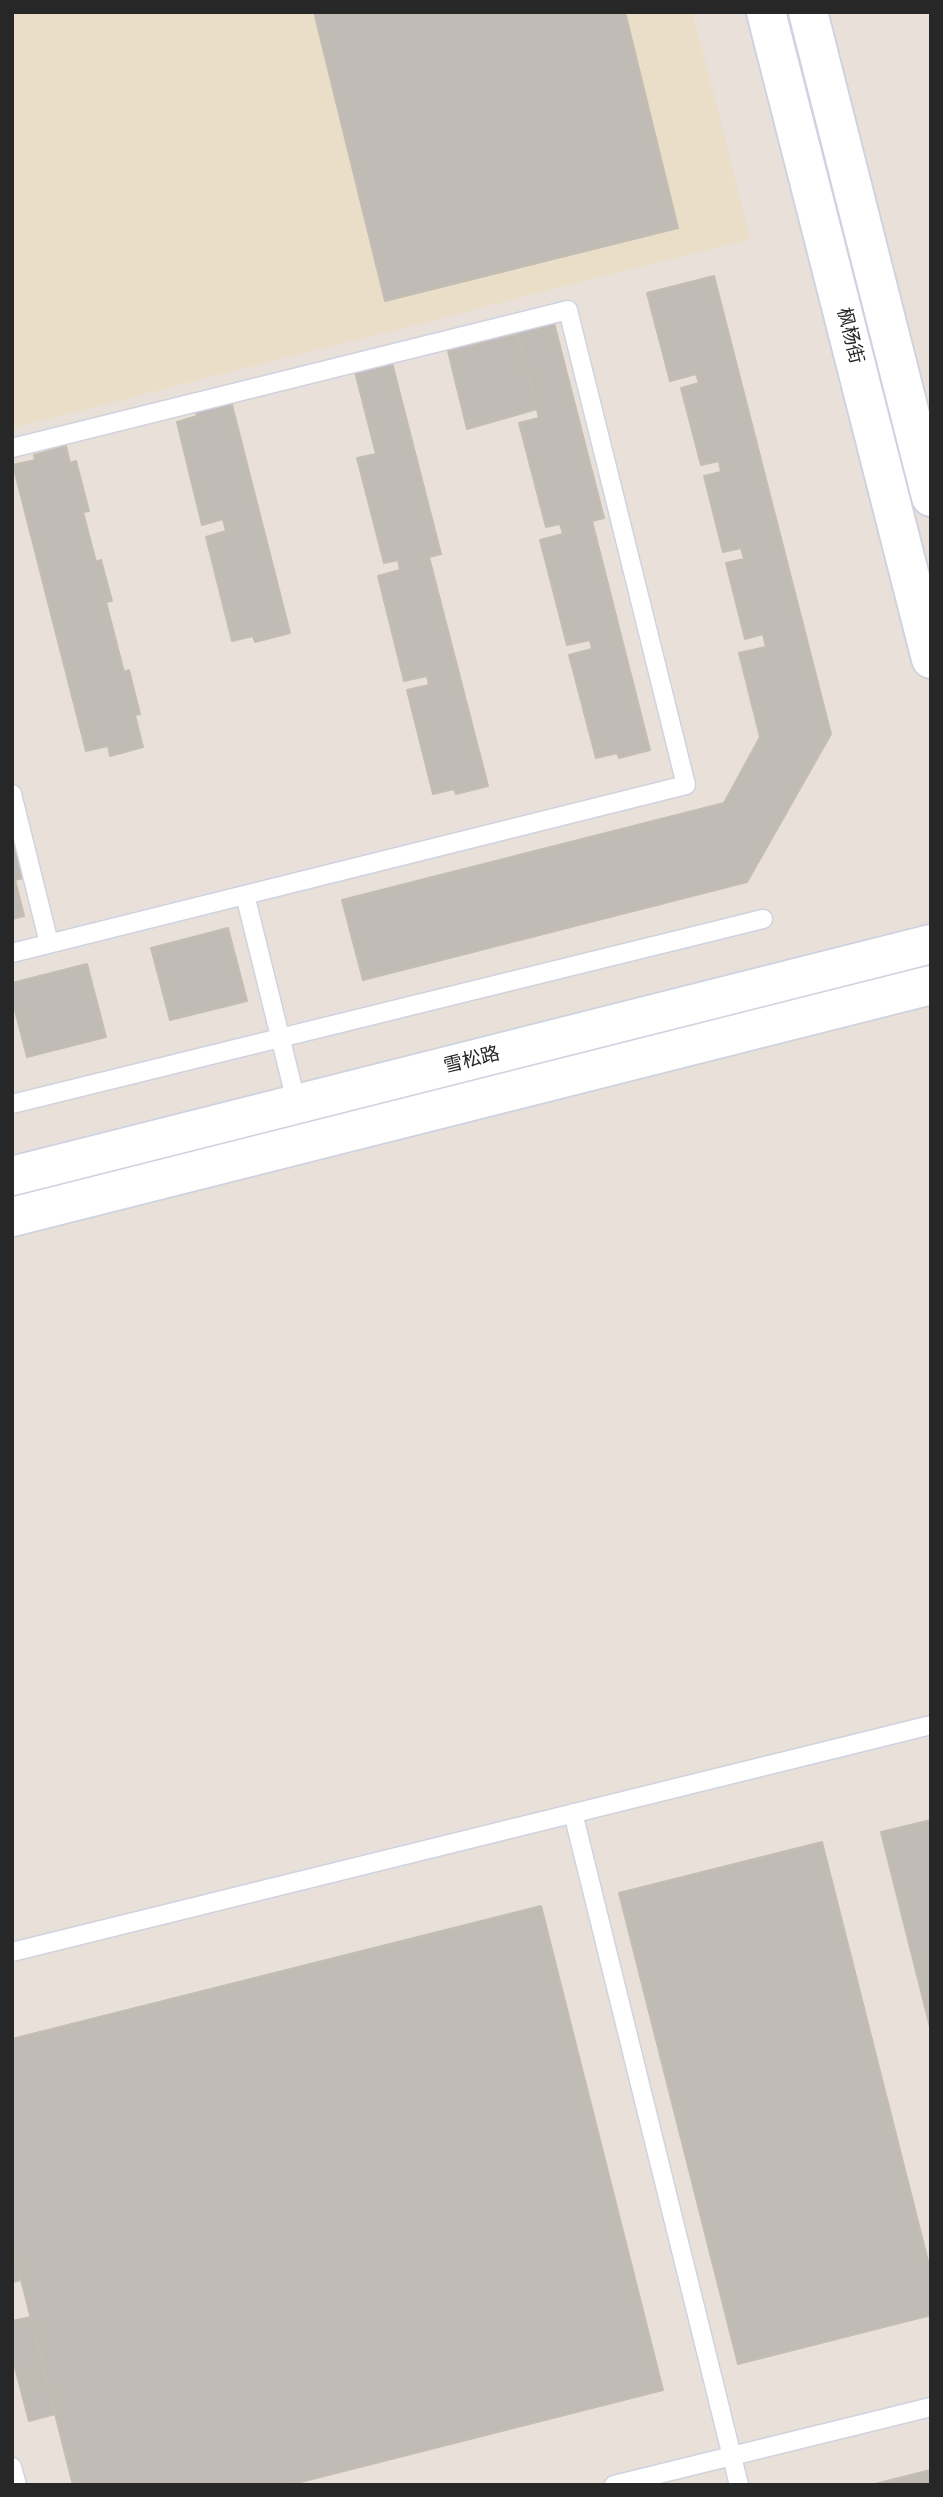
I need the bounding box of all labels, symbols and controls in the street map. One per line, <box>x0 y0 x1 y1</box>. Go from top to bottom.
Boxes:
street label: 枫杨街 <box>831 306 867 366</box>
street label: 雪松路 <box>442 1043 502 1079</box>

